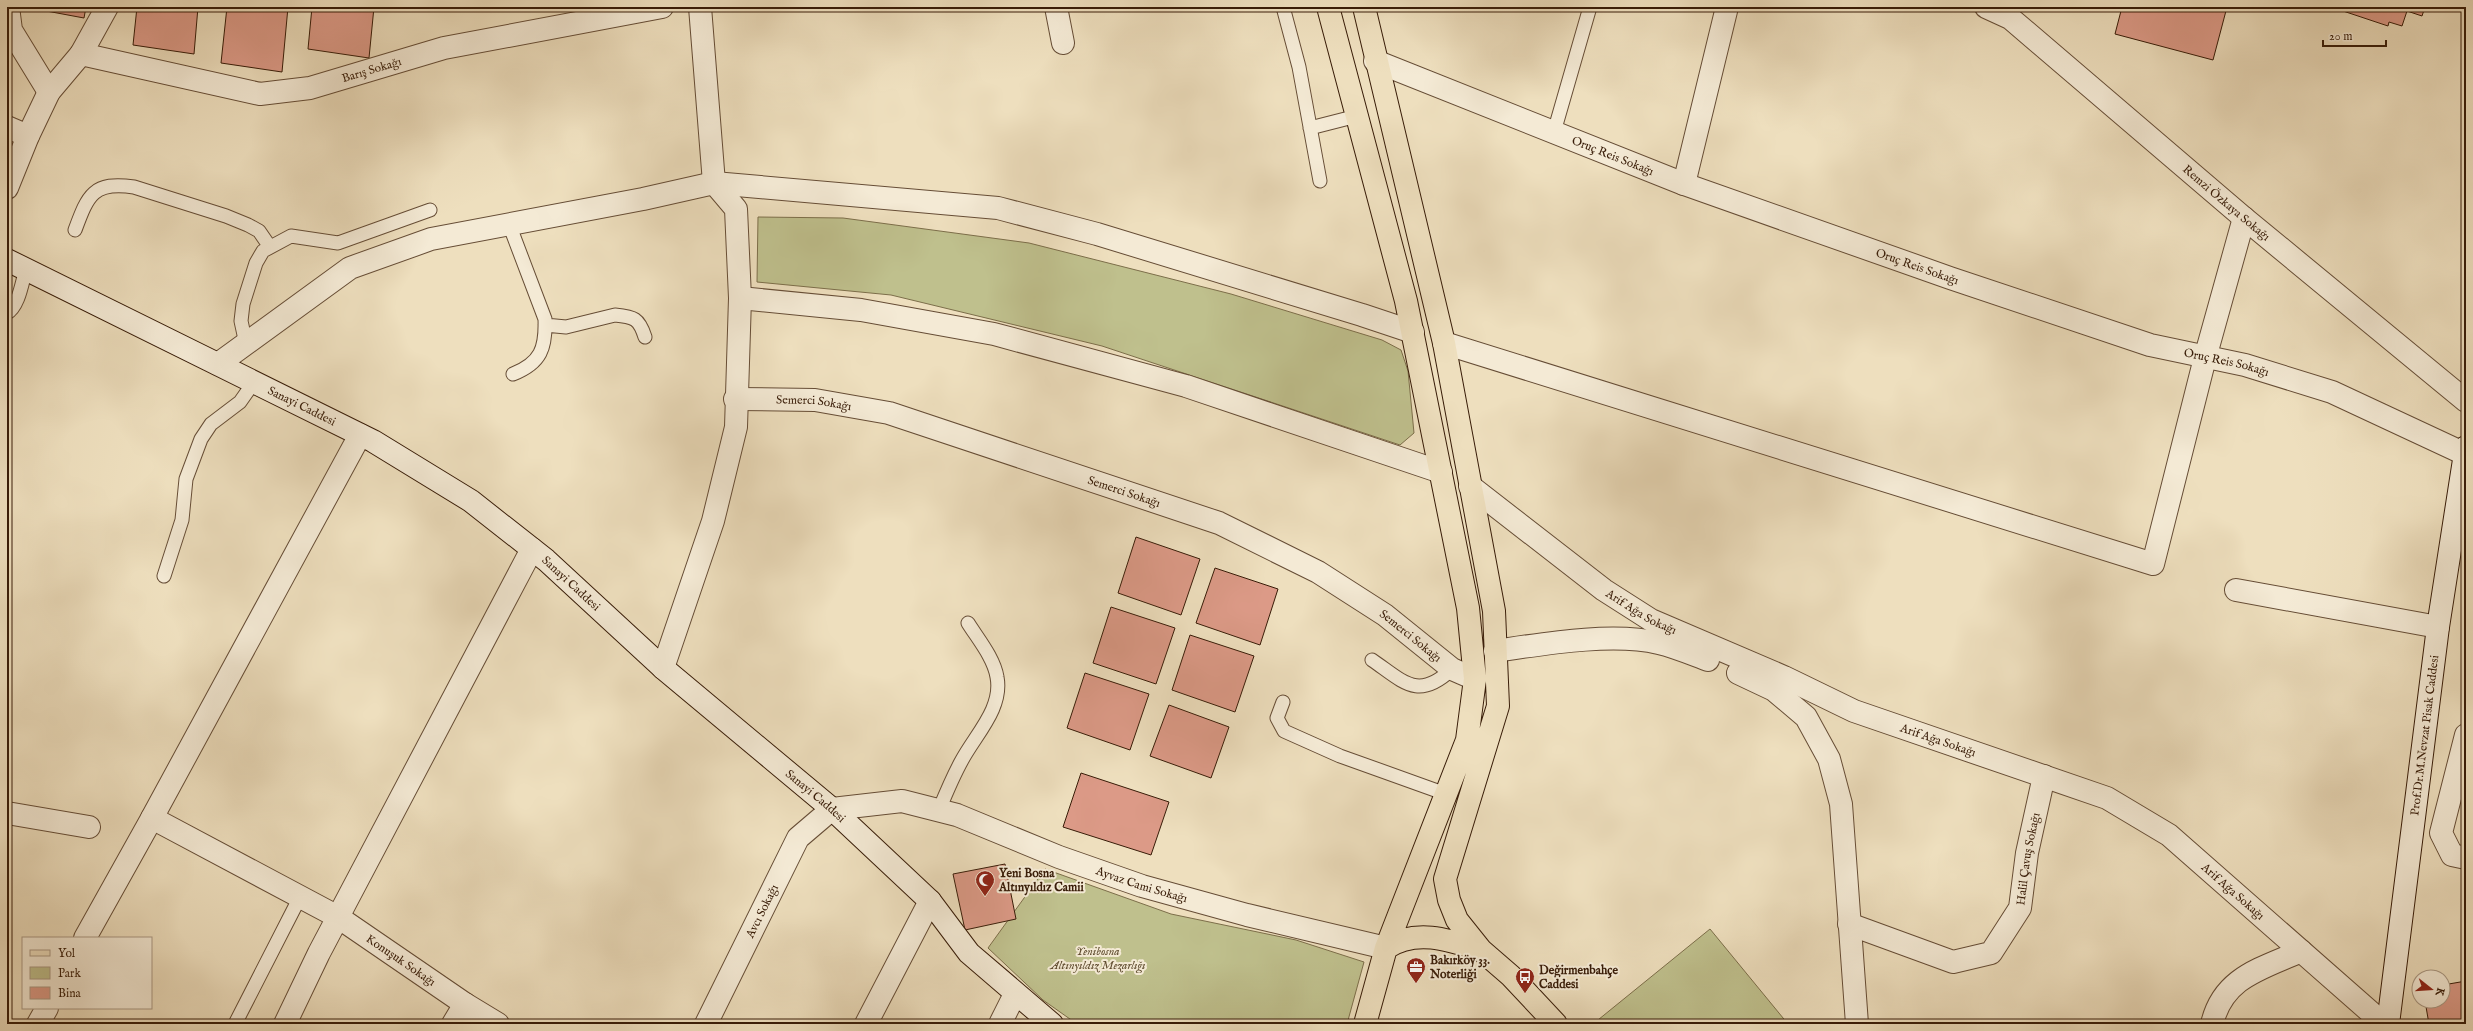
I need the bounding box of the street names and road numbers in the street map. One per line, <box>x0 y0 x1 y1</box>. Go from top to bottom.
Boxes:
street label: Barış Sokağı <box>340 54 403 86</box>
street label: Oruç Reis Sokağı <box>1570 133 1656 179</box>
street label: Remzi Özkaya Sokağı <box>2180 162 2273 244</box>
street label: Oruç Reis Sokağı <box>1874 245 1961 288</box>
street label: Oruç Reis Sokağı <box>2183 345 2271 380</box>
street label: Sanayi Caddesi <box>265 383 338 429</box>
street label: Semerci Sokağı <box>776 392 853 414</box>
street label: Semerci Sokağı <box>1086 472 1162 510</box>
street label: Sanayi Caddesi <box>539 553 604 614</box>
street label: Arif Ağa Sokağı <box>1602 585 1679 638</box>
street label: Semerci Sokağı <box>1377 606 1445 665</box>
street label: Prof.Dr.M.Nevzat Pisak Caddesi <box>2407 654 2442 816</box>
street label: Arif Ağa Sokağı <box>1897 720 1978 760</box>
street label: Sanayi Caddesi <box>783 766 849 825</box>
street label: Halil Çavuş Sokağı <box>2013 811 2043 906</box>
street label: Arif Ağa Sokağı <box>2198 859 2268 923</box>
street label: Ayvaz Cami Sokağı <box>1093 863 1189 906</box>
street label: Avcı Sokağı <box>742 882 781 941</box>
street label: Konuşuk Sokağı <box>363 931 439 989</box>

